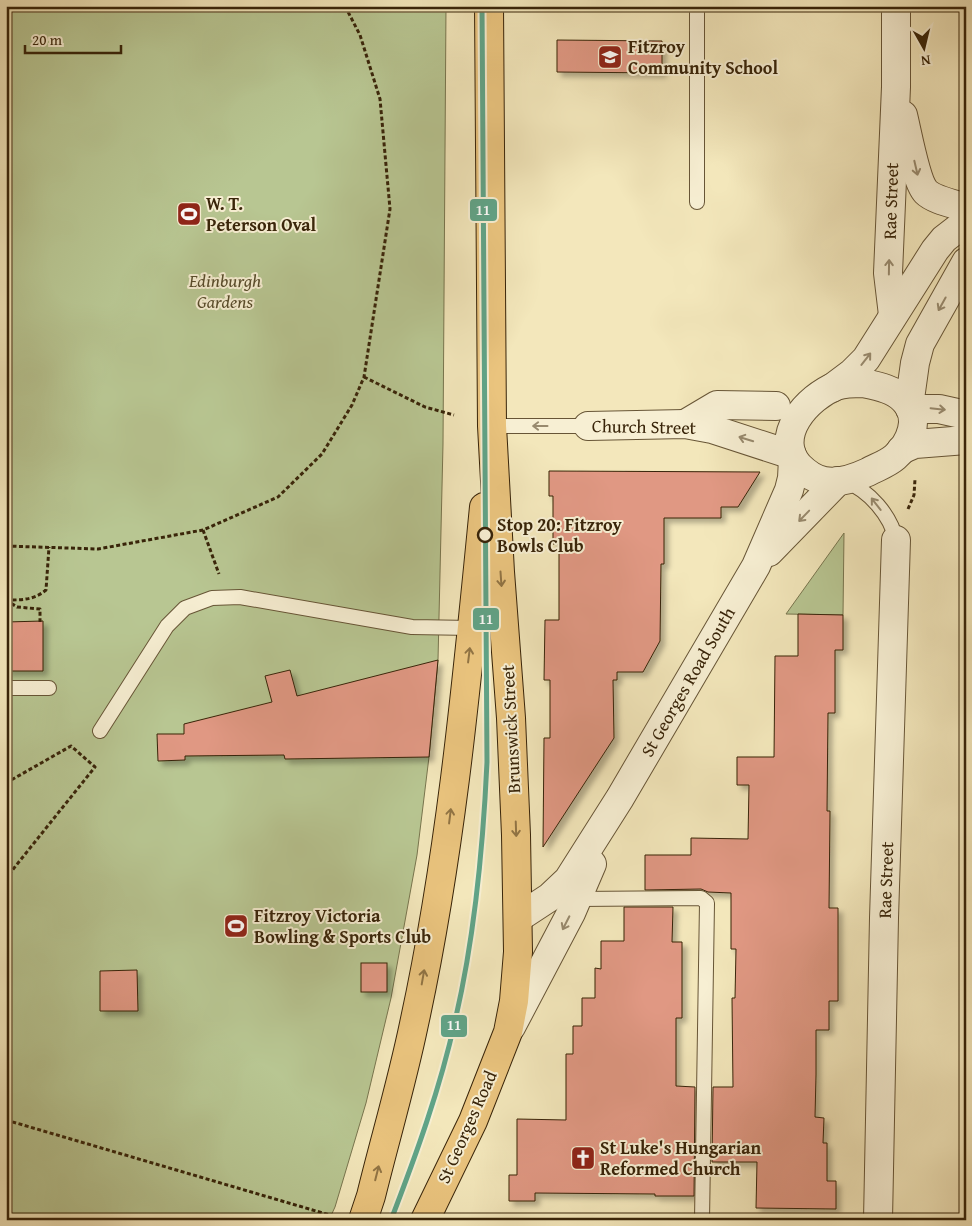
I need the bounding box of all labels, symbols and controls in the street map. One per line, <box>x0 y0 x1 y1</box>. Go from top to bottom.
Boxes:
scale bar <box>25 22 121 54</box>
north arrow <box>900 22 950 72</box>
text: 20 m <box>32 29 63 50</box>
place label: Fitzroy Community School <box>628 33 778 81</box>
school or university icon: Fitzroy Community School <box>597 44 623 70</box>
text: N <box>919 50 932 72</box>
one-way arrow <box>912 160 921 176</box>
street label: Rae Street <box>876 161 905 240</box>
place label: W. T. Peterson Oval <box>206 190 317 238</box>
line badge: 11 <box>469 198 498 222</box>
text: 11 <box>476 200 490 220</box>
sports icon: W. T. Peterson Oval <box>176 201 202 227</box>
one-way arrow <box>884 259 894 276</box>
park label: Edinburgh Gardens <box>188 267 261 315</box>
one-way arrow <box>937 297 947 312</box>
one-way arrow <box>861 352 871 366</box>
one-way arrow <box>930 405 946 414</box>
street label: Church Street <box>592 412 697 441</box>
one-way arrow <box>532 421 548 431</box>
one-way arrow <box>738 434 754 444</box>
one-way arrow <box>870 498 881 511</box>
one-way arrow <box>798 510 810 523</box>
place label: Stop 20: Fitzroy Bowls Club <box>497 511 623 559</box>
marker: Stop 20: Fitzroy Bowls Club <box>477 527 493 543</box>
one-way arrow <box>496 571 506 587</box>
street label: St Georges Road South <box>634 602 742 762</box>
line badge: 11 <box>472 607 500 631</box>
text: 11 <box>479 609 493 629</box>
one-way arrow <box>464 647 474 663</box>
street label: Brunswick Street <box>494 663 527 794</box>
one-way arrow <box>445 809 455 825</box>
one-way arrow <box>511 820 521 836</box>
street label: Rae Street <box>871 840 900 919</box>
place label: Fitzroy Victoria Bowling & Sports Club <box>254 902 431 950</box>
sports icon: Fitzroy Victoria Bowling & Sports Club <box>223 913 249 939</box>
one-way arrow <box>561 916 571 931</box>
one-way arrow <box>419 969 429 985</box>
line badge: 11 <box>440 1014 468 1038</box>
text: 11 <box>447 1015 461 1035</box>
street label: St Georges Road <box>430 1066 504 1188</box>
place label: St Luke's Hungarian Reformed Church <box>600 1134 762 1182</box>
church icon: St Luke's Hungarian Reformed Church <box>570 1145 596 1171</box>
one-way arrow <box>373 1165 382 1181</box>

